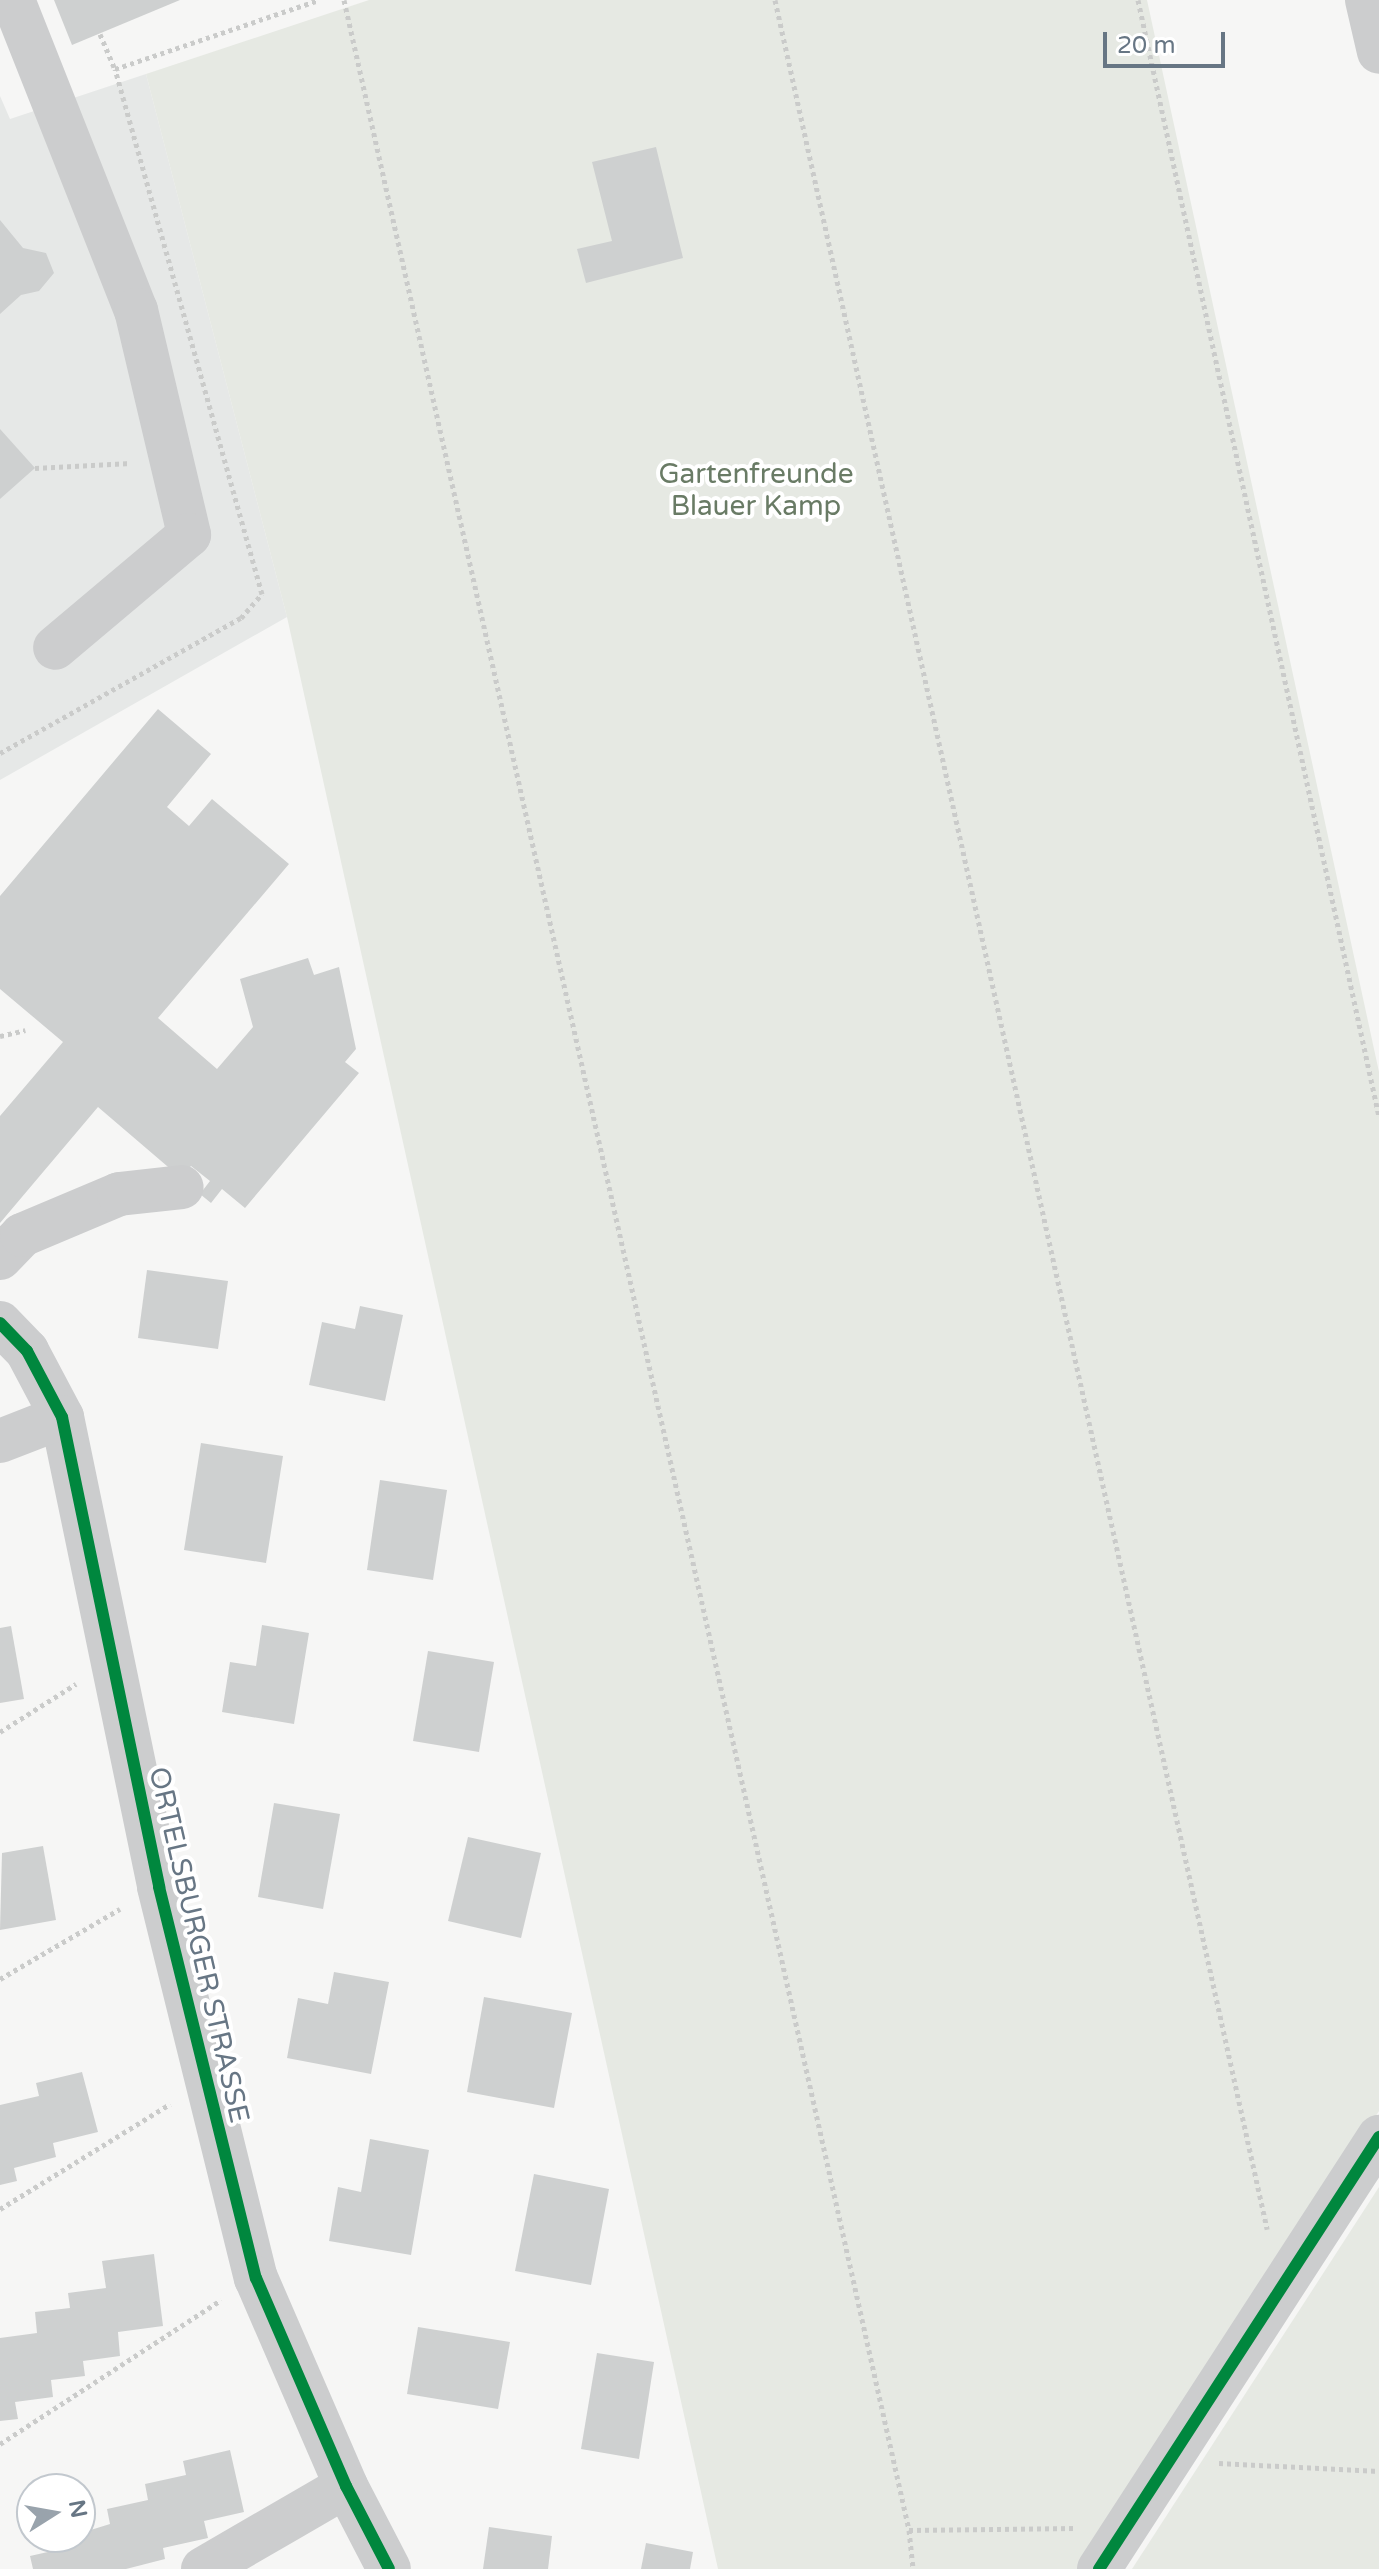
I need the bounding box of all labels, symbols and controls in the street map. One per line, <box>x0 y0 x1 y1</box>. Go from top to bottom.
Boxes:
scale bar <box>1107 16 1229 66</box>
text: 20 m <box>1117 31 1175 60</box>
park label: Gartenfreunde Blauer Kamp <box>658 457 854 523</box>
street label: ORTELSBURGER STRASSE <box>142 1764 256 2126</box>
north arrow <box>16 2473 96 2553</box>
text: N <box>63 2498 92 2520</box>

